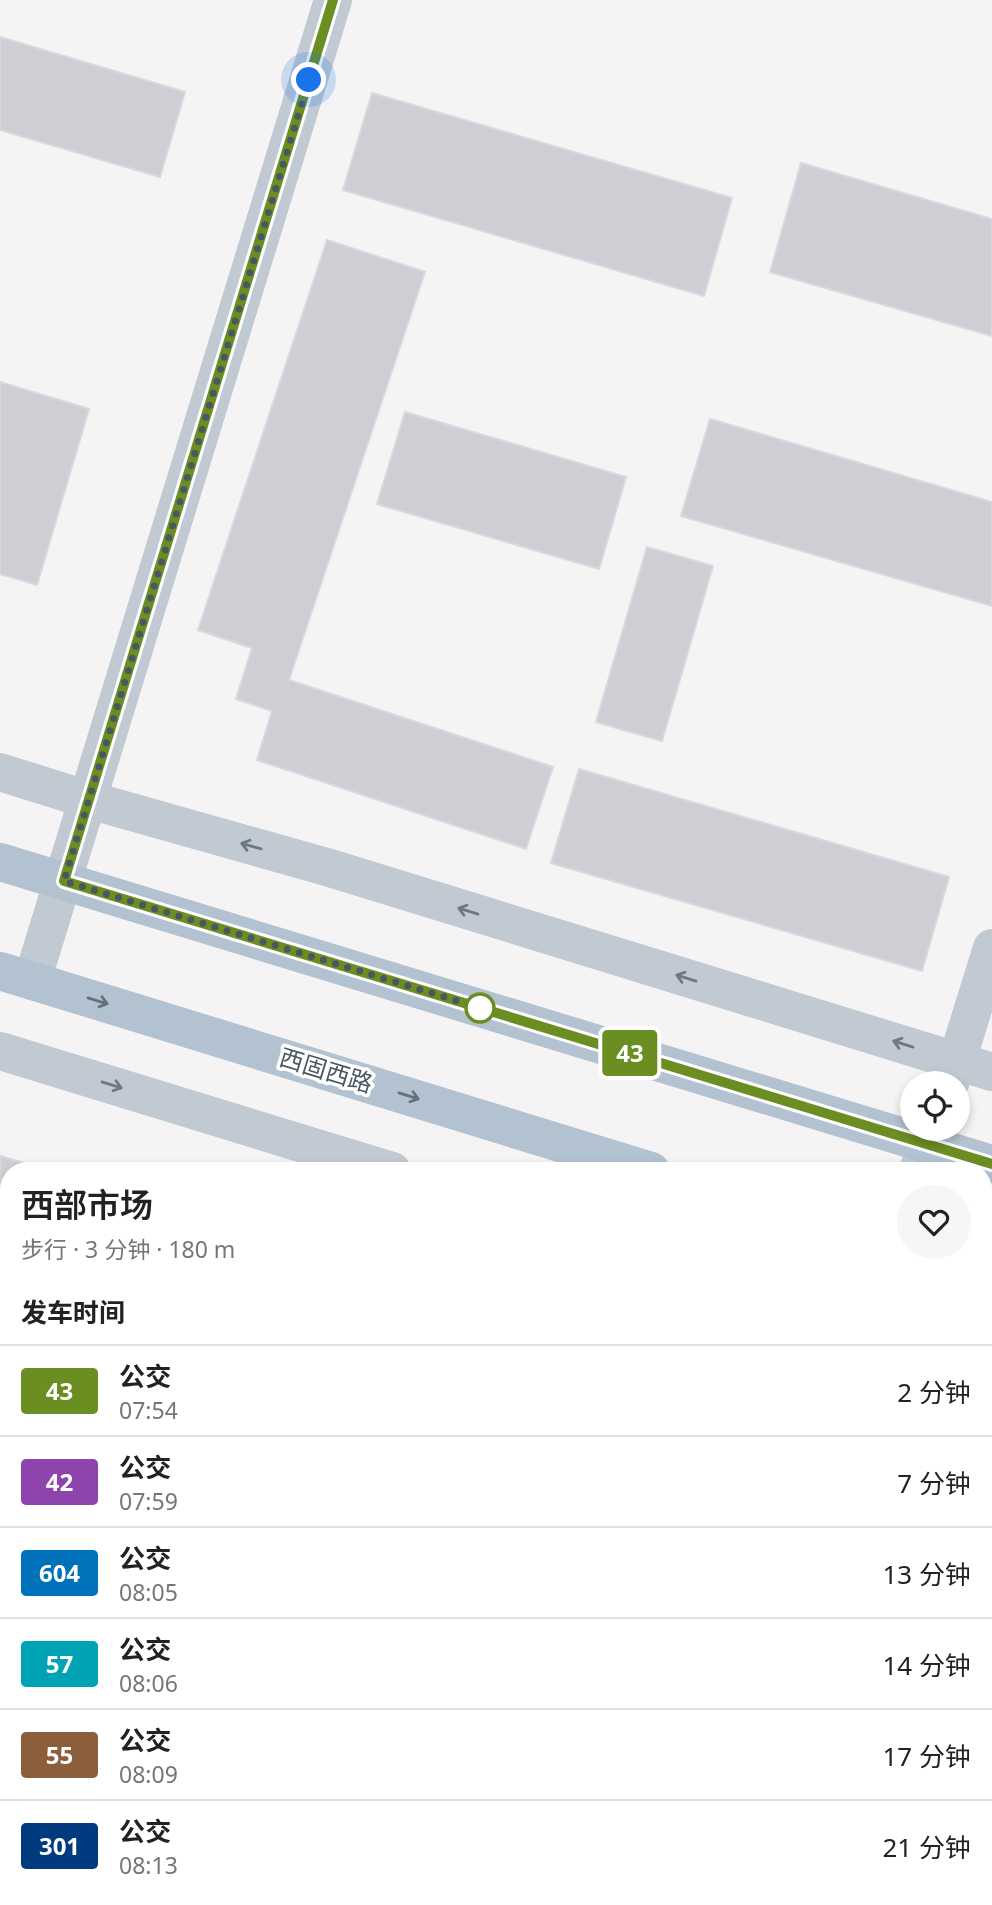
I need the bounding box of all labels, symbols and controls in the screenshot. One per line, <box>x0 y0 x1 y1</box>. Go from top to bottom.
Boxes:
your location <box>291 62 326 97</box>
one-way arrow <box>240 838 262 851</box>
one-way arrow <box>458 903 480 916</box>
one-way arrow <box>675 970 697 983</box>
unlabelled marker <box>465 993 495 1023</box>
one-way arrow <box>86 995 108 1008</box>
line badge: 43 <box>598 1030 662 1076</box>
text: 43 <box>616 1036 644 1069</box>
one-way arrow <box>893 1037 915 1050</box>
street label: 西固西路 <box>276 1040 377 1099</box>
map controls <box>900 1071 970 1141</box>
button: locate <box>900 1071 970 1141</box>
one-way arrow <box>101 1080 123 1093</box>
one-way arrow <box>397 1091 419 1104</box>
text: 西部市场 <box>21 1182 153 1227</box>
button: heart <box>897 1185 971 1259</box>
text: 步行 · 3 分钟 · 180 m <box>21 1233 235 1265</box>
text: 发车时间 <box>21 1294 125 1330</box>
text: 公交 <box>119 1358 171 1394</box>
text: 43 <box>46 1374 73 1407</box>
text: 2 分钟 <box>897 1374 971 1410</box>
text: 07:54 <box>119 1394 178 1426</box>
text: 公交 <box>119 1449 171 1485</box>
text: 42 <box>46 1465 73 1498</box>
text: 7 分钟 <box>897 1465 971 1501</box>
text: 07:59 <box>119 1485 178 1517</box>
text: 公交 <box>119 1540 171 1576</box>
text: 604 <box>39 1556 80 1589</box>
text: 13 分钟 <box>882 1556 971 1592</box>
text: 08:05 <box>119 1576 178 1608</box>
text: 公交 <box>119 1631 171 1667</box>
text: 57 <box>46 1647 73 1680</box>
text: 14 分钟 <box>882 1647 971 1683</box>
text: 08:06 <box>119 1667 178 1699</box>
text: 公交 <box>119 1722 171 1758</box>
text: 55 <box>46 1738 73 1771</box>
text: 17 分钟 <box>882 1738 971 1774</box>
text: 08:09 <box>119 1758 178 1790</box>
text: 公交 <box>119 1813 171 1849</box>
text: 301 <box>39 1829 80 1862</box>
text: 21 分钟 <box>882 1829 971 1865</box>
text: 08:13 <box>119 1849 178 1881</box>

